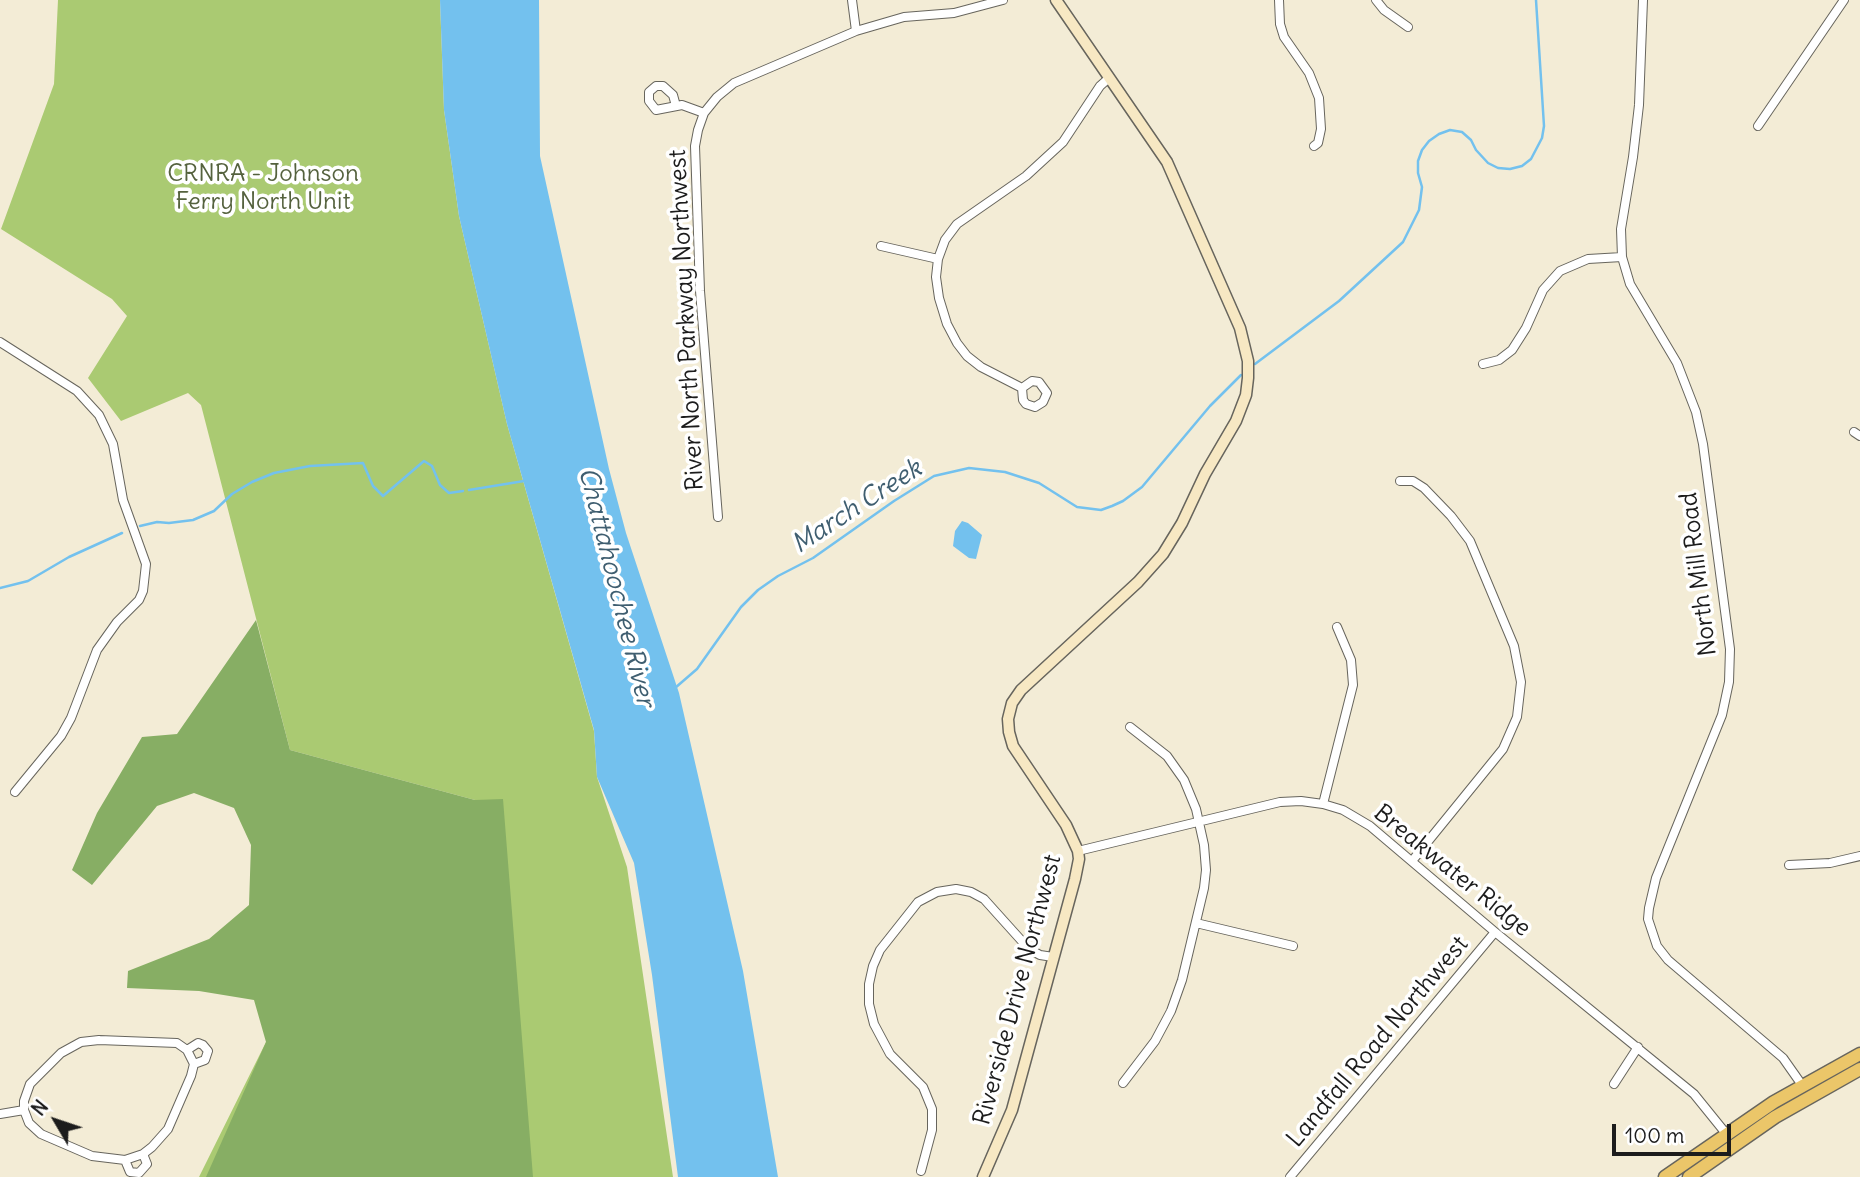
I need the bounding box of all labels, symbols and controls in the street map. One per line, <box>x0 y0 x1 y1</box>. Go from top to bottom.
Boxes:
street label: River North Parkway Northwest <box>664 149 710 491</box>
park label: CRNRA - Johnson Ferry North Unit <box>167 160 359 216</box>
water label: March Creek <box>786 453 928 561</box>
water label: Chattahoochee River <box>571 464 661 710</box>
street label: North Mill Road <box>1675 490 1723 658</box>
street label: Breakwater Ridge <box>1368 799 1536 943</box>
street label: Riverside Drive Northwest <box>968 852 1068 1128</box>
street label: Landfall Road Northwest <box>1281 931 1475 1153</box>
north arrow <box>21 1086 91 1156</box>
text: N <box>26 1095 53 1120</box>
scale bar <box>1615 1110 1734 1154</box>
text: 100 m <box>1625 1122 1684 1149</box>

